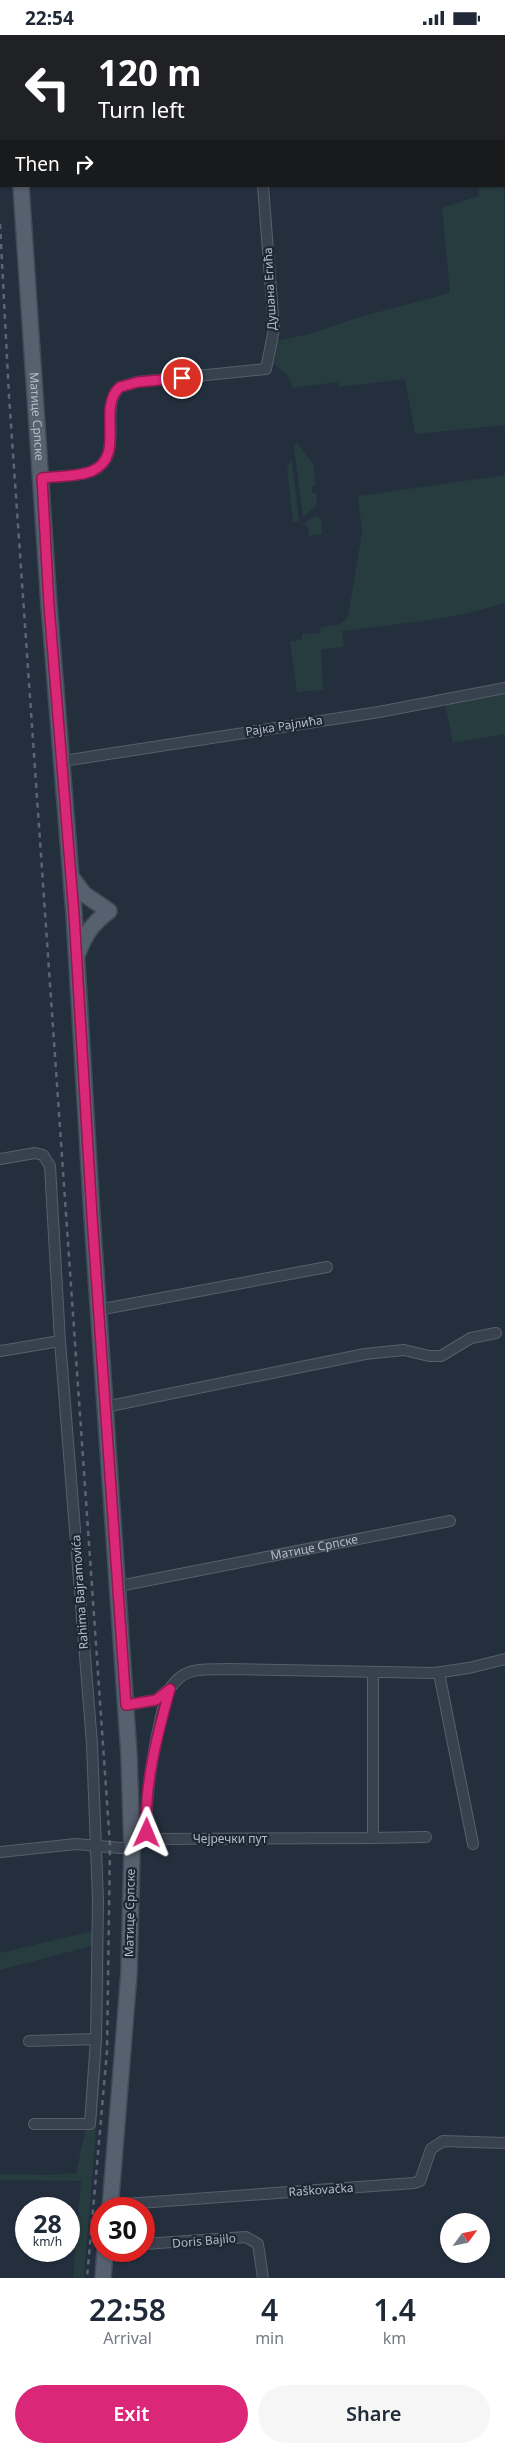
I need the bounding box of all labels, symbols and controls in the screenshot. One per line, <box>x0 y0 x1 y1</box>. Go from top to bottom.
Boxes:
text: 22:54 <box>25 5 74 31</box>
text: 120 m <box>98 49 201 96</box>
icon: left <box>15 55 80 120</box>
text: Turn left <box>98 94 185 124</box>
icon: right <box>70 150 98 178</box>
text: Then <box>15 151 60 177</box>
street label: Душана Егића <box>259 247 280 331</box>
pin <box>161 357 203 399</box>
icon: arrive <box>168 364 196 392</box>
street label: Матице Српске <box>25 372 48 462</box>
street label: Рајка Рајлића <box>244 711 324 740</box>
street label: Матице Српске <box>269 1530 360 1564</box>
street label: Rahima Bajramovića <box>67 1534 92 1650</box>
position arrow <box>120 1806 172 1858</box>
street label: Чејречки пут <box>193 1830 268 1847</box>
street label: Матице Српске <box>120 1868 139 1957</box>
street label: Raškovačka <box>288 2179 354 2200</box>
speed limit sign: 30 <box>90 2197 155 2262</box>
text: 28 <box>33 2206 62 2240</box>
north arrow <box>440 2213 490 2263</box>
map controls <box>440 2213 490 2263</box>
street label: Doris Bajilo <box>171 2229 237 2252</box>
text: km/h <box>33 2233 62 2250</box>
text: 22:58 <box>89 2289 166 2330</box>
text: 4 <box>261 2289 278 2330</box>
text: 1.4 <box>373 2289 416 2330</box>
text: Arrival <box>103 2327 152 2349</box>
text: min <box>255 2327 284 2349</box>
text: km <box>383 2327 406 2349</box>
button: Exit <box>15 2385 248 2443</box>
button: Share <box>258 2385 490 2443</box>

